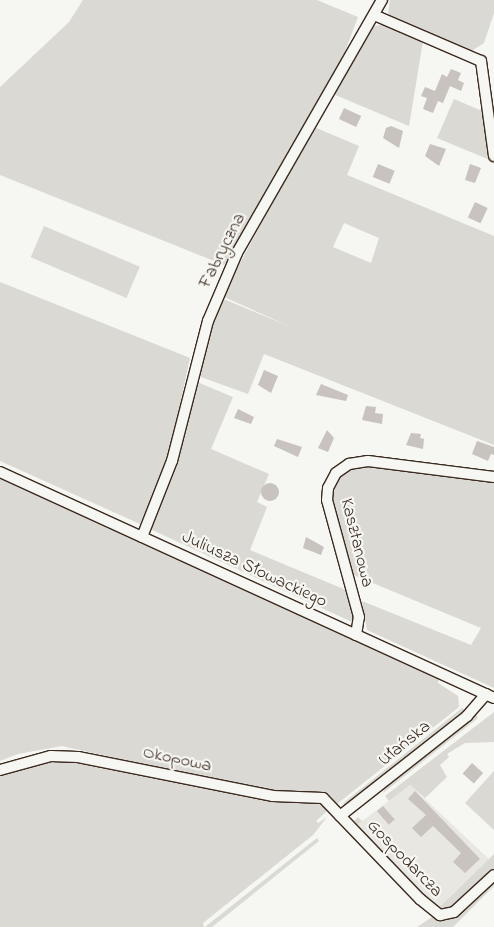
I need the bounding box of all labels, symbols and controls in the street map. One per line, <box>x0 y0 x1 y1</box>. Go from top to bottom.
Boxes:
street label: Fabryczna <box>195 210 251 292</box>
street label: Kasztanowa <box>335 496 377 590</box>
street label: Juliusza Słowackiego <box>178 527 330 613</box>
street label: Ułańska <box>375 716 435 772</box>
street label: Okopowa <box>141 742 213 778</box>
street label: Gospodarcza <box>362 816 446 902</box>

